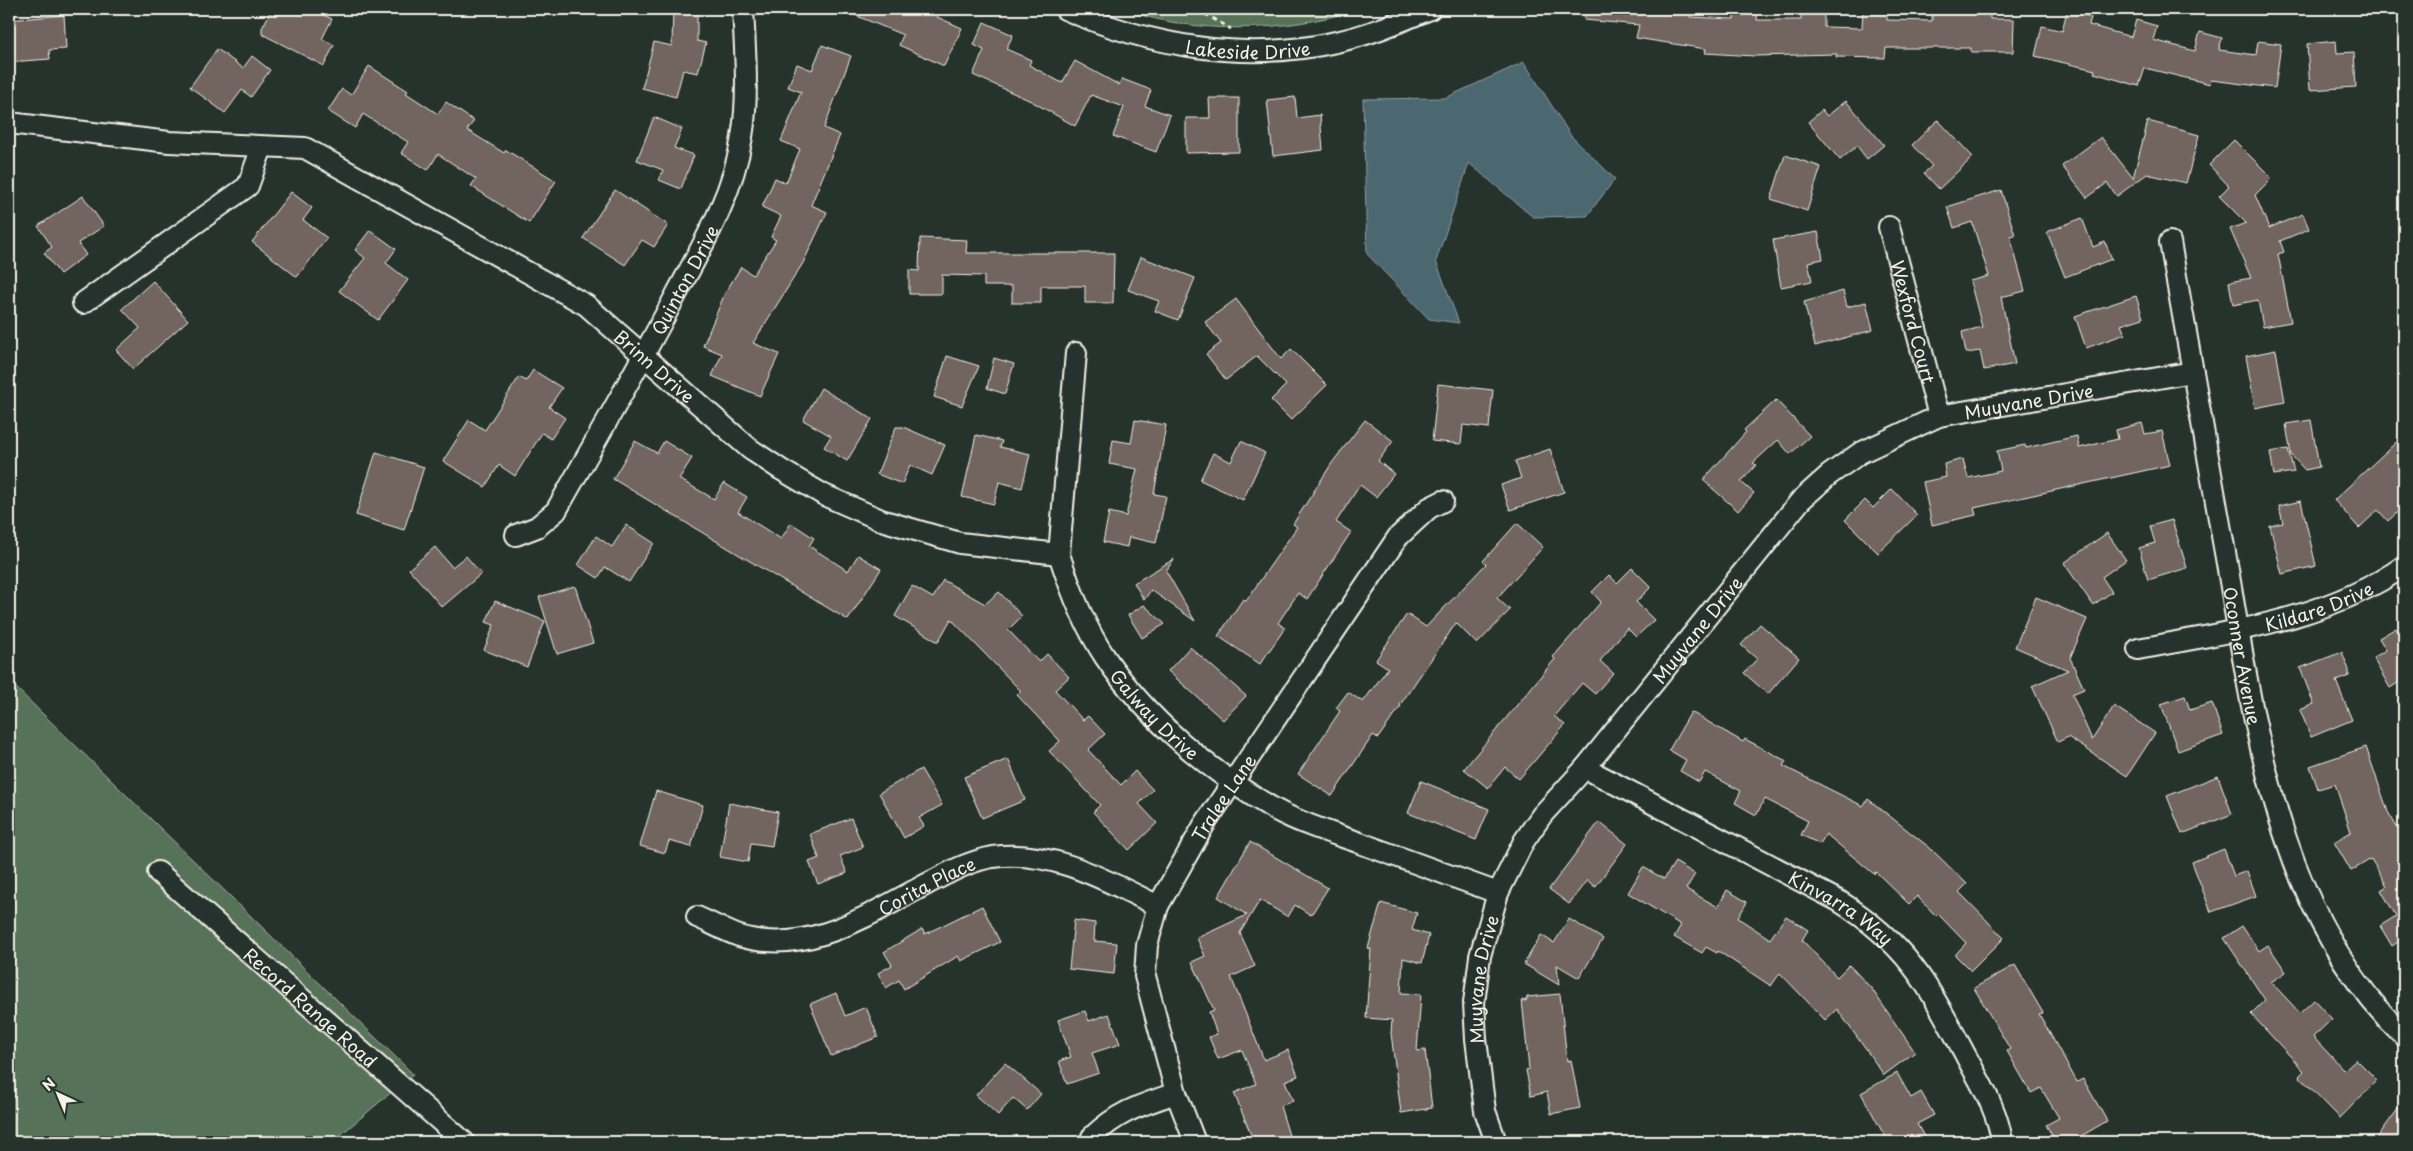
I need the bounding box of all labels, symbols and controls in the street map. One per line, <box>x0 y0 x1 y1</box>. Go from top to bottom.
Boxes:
street label: Lakeside Drive <box>1184 32 1312 65</box>
street label: Quinton Drive <box>644 220 724 339</box>
street label: Wexford Court <box>1885 257 1943 386</box>
street label: Brinn Drive <box>609 323 701 409</box>
street label: Muyvane Drive <box>1962 376 2095 425</box>
street label: Muyvane Drive <box>1645 570 1748 689</box>
street label: Kildare Drive <box>2262 574 2377 637</box>
street label: Oconner Avenue <box>2218 584 2269 727</box>
street label: Galway Drive <box>1104 663 1205 766</box>
street label: Tralee Lane <box>1184 748 1262 846</box>
street label: Corita Place <box>873 849 979 922</box>
street label: Kinvarra Way <box>1784 864 1900 951</box>
street label: Muyvane Drive <box>1460 912 1505 1044</box>
street label: Record Range Road <box>238 941 384 1073</box>
north arrow <box>32 1068 82 1118</box>
text: N <box>37 1073 60 1096</box>

